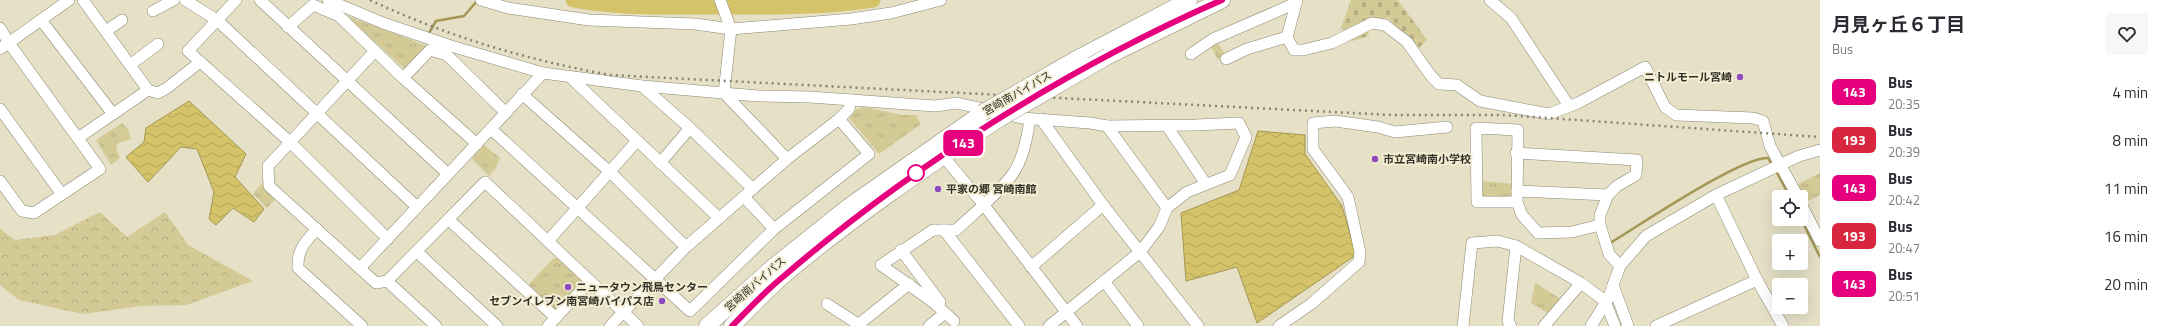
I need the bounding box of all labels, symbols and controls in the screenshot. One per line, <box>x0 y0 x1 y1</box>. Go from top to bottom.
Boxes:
text: 月見ヶ丘６丁目 <box>1832 9 1965 38</box>
button: heart <box>2106 13 2148 55</box>
text: Bus <box>1832 39 1853 59</box>
street label: 宮崎南バイパス <box>980 67 1054 119</box>
place label: ニトルモール宮崎 <box>1644 69 1732 85</box>
text: Bus <box>1888 71 1913 94</box>
marker: ニトルモール宮崎 <box>1735 72 1745 82</box>
text: 143 <box>1842 81 1866 102</box>
text: 4 min <box>2112 81 2148 104</box>
text: 20:35 <box>1888 94 1920 114</box>
text: Bus <box>1888 119 1913 142</box>
text: 193 <box>1842 129 1866 150</box>
text: 8 min <box>2112 129 2148 152</box>
line badge: 143 <box>940 130 986 156</box>
text: 143 <box>951 132 975 153</box>
text: 20:39 <box>1888 142 1920 162</box>
place label: 市立宮崎南小学校 <box>1383 151 1471 167</box>
marker: 市立宮崎南小学校 <box>1370 154 1380 164</box>
unlabelled marker <box>907 164 925 182</box>
text: Bus <box>1888 167 1913 190</box>
text: 143 <box>1842 177 1866 198</box>
text: 11 min <box>2104 177 2148 200</box>
place label: 平家の郷 宮崎南館 <box>946 181 1036 197</box>
marker: 平家の郷 宮崎南館 <box>933 184 943 194</box>
map controls <box>1772 190 1808 314</box>
button: locate <box>1772 190 1808 226</box>
text: 20:42 <box>1888 190 1920 210</box>
text: Bus <box>1888 215 1913 238</box>
text: 193 <box>1842 225 1866 246</box>
text: 16 min <box>2104 225 2148 248</box>
button: + <box>1772 234 1808 270</box>
text: 20:47 <box>1888 238 1920 258</box>
street label: 宮崎南バイパス <box>721 253 789 315</box>
text: Bus <box>1888 263 1913 286</box>
text: 143 <box>1842 273 1866 294</box>
text: 20 min <box>2104 273 2148 296</box>
button: − <box>1772 278 1808 314</box>
place label: ニュータウン飛鳥センター <box>576 279 708 295</box>
marker: ニュータウン飛鳥センター <box>563 282 573 292</box>
text: 20:51 <box>1888 286 1920 306</box>
place label: セブンイレブン南宮崎バイパス店 <box>489 293 654 309</box>
marker: セブンイレブン南宮崎バイパス店 <box>657 296 667 306</box>

